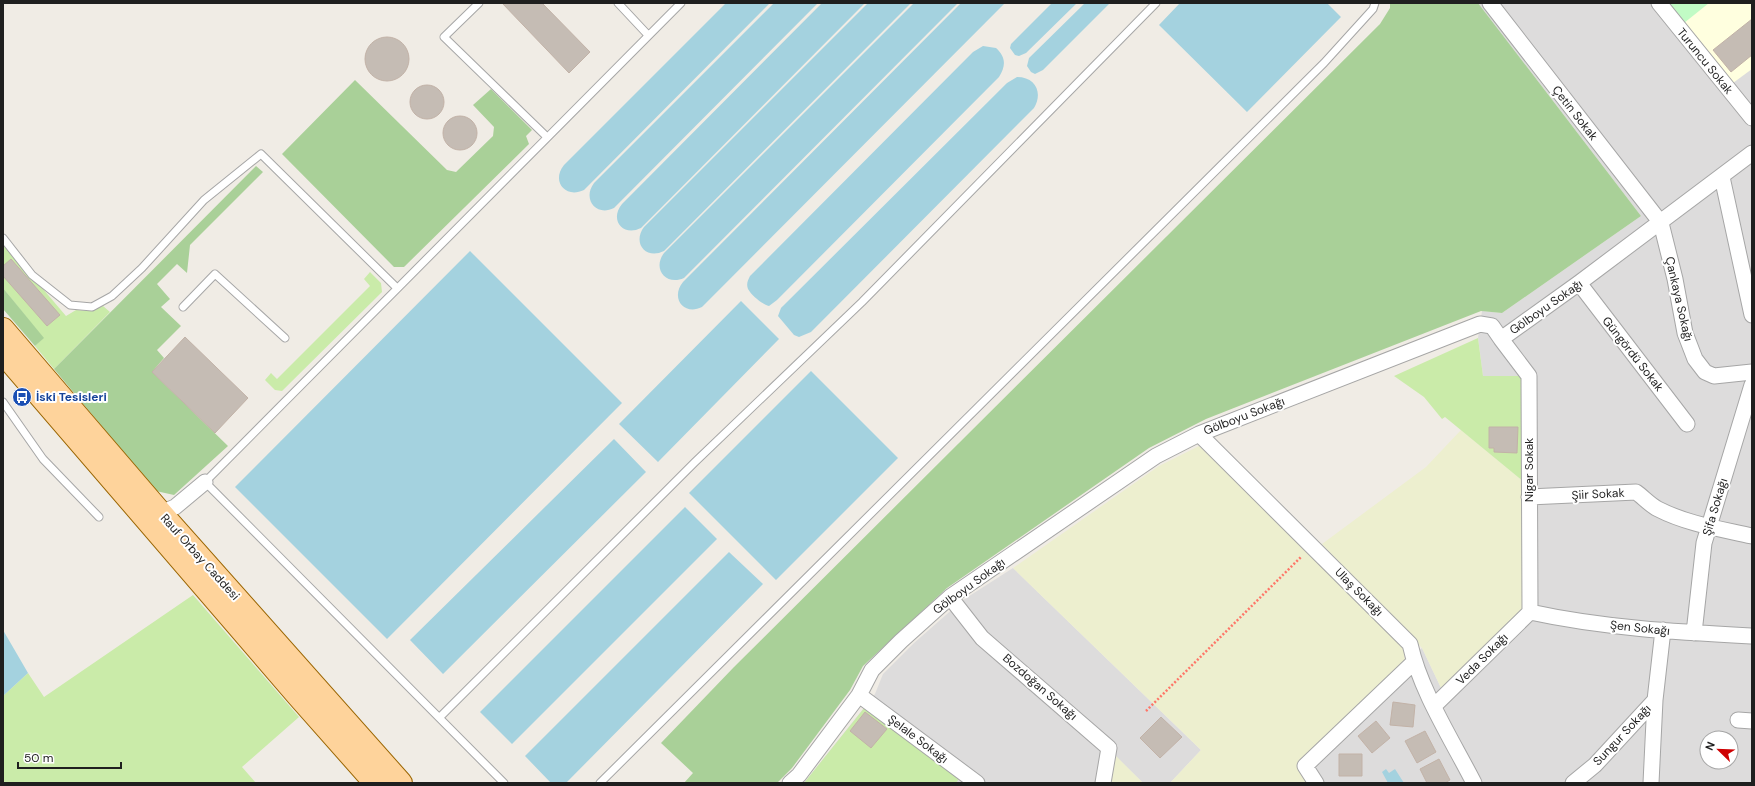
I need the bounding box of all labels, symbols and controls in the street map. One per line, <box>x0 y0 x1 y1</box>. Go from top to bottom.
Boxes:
street label: Turuncu Sokak <box>1673 25 1737 97</box>
street label: Çetin Sokak <box>1549 82 1601 144</box>
street label: Çankaya Sokağı <box>1661 255 1697 343</box>
street label: Gölboyu Sokağı <box>1506 276 1586 338</box>
street label: Güngördü Sokak <box>1599 313 1667 395</box>
bus stop icon: İski Tesisleri <box>11 386 33 408</box>
place label: İski Tesisleri <box>36 389 107 405</box>
street label: Gölboyu Sokağı <box>1201 393 1287 439</box>
street label: Nigar Sokak <box>1521 438 1537 502</box>
street label: Şifa Sokağı <box>1699 476 1731 538</box>
street label: Şiir Sokak <box>1571 485 1625 503</box>
street label: Rauf Orbay Caddesi <box>157 510 243 604</box>
street label: Gölboyu Sokağı <box>930 554 1008 618</box>
street label: Ulaş Sokağı <box>1331 564 1387 620</box>
street label: Şen Sokağı <box>1609 617 1671 639</box>
street label: Veda Sokağı <box>1453 630 1511 688</box>
street label: Bozdoğan Sokağı <box>999 650 1081 724</box>
street label: Sungur Sokağı <box>1590 701 1654 769</box>
street label: Şelale Sokağı <box>885 711 951 767</box>
north arrow <box>1699 730 1739 770</box>
text: N <box>1702 740 1718 753</box>
scale bar <box>18 744 121 770</box>
text: 50 m <box>24 750 53 766</box>

